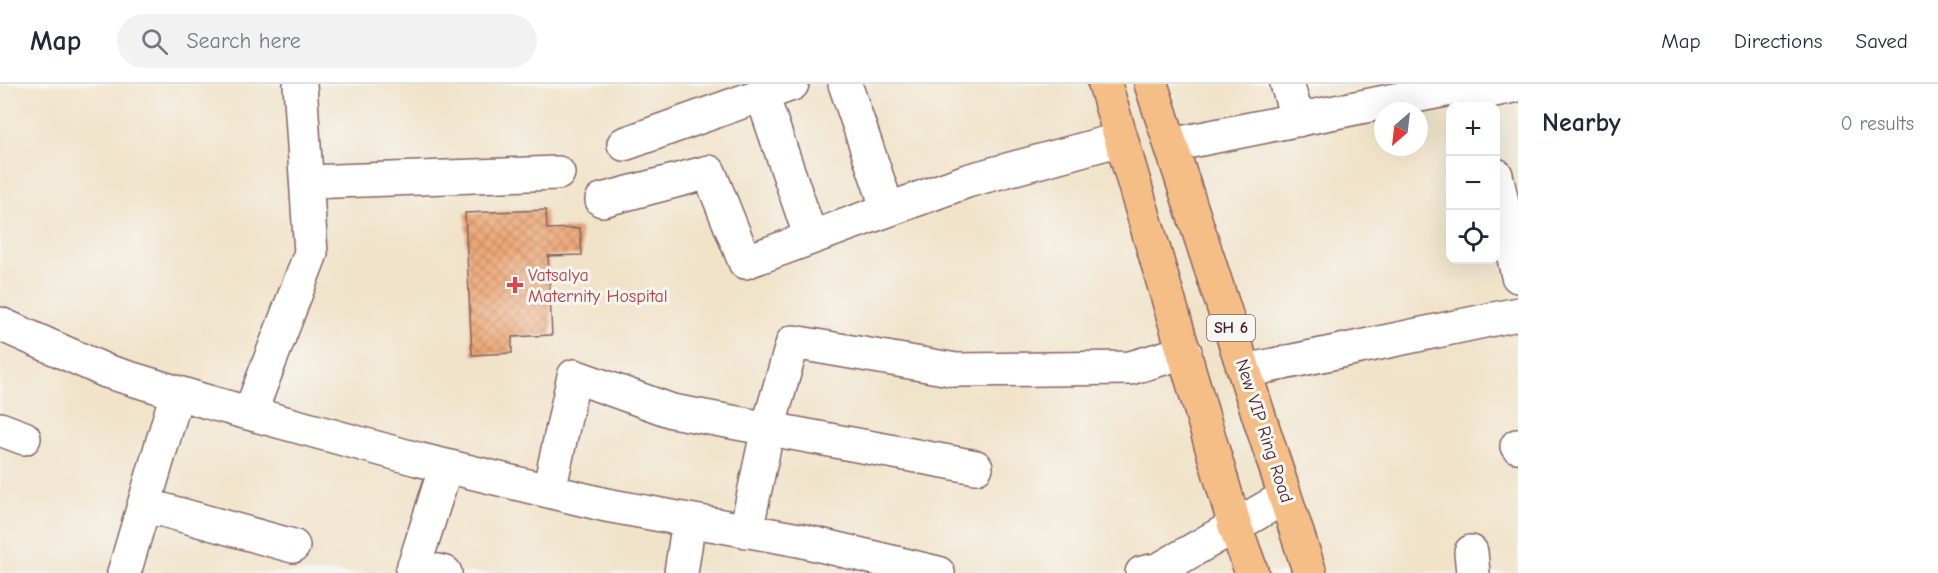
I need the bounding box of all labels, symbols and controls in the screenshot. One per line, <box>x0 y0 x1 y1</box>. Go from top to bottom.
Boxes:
search box <box>117 14 537 68</box>
text: Map <box>30 25 81 57</box>
icon: search <box>138 25 171 58</box>
text: Search here <box>186 28 301 54</box>
text: Map <box>1661 29 1701 53</box>
text: Directions <box>1734 29 1823 53</box>
text: Saved <box>1856 29 1908 53</box>
north arrow <box>1374 102 1428 156</box>
map controls <box>1446 102 1500 264</box>
button: + <box>1446 102 1500 156</box>
text: Nearby <box>1542 108 1621 138</box>
text: 0 results <box>1841 112 1914 135</box>
button: − <box>1446 156 1500 210</box>
button: locate <box>1446 210 1500 264</box>
place label: Vatsalya Maternity Hospital <box>528 265 668 307</box>
marker: Vatsalya Maternity Hospital <box>506 276 524 294</box>
road number: SH 6 <box>1207 315 1255 341</box>
street label: New VIP Ring Road <box>1231 357 1297 505</box>

